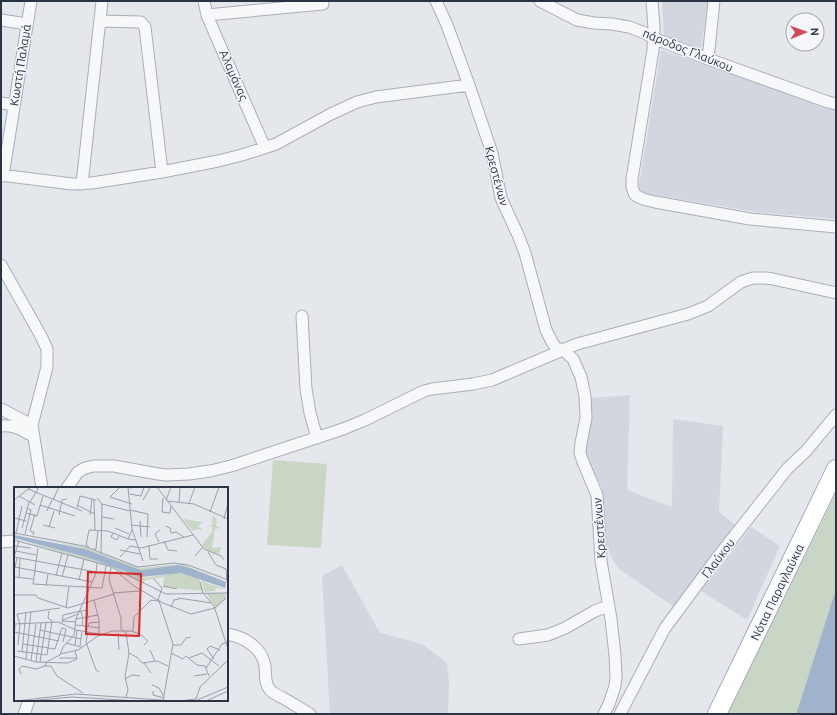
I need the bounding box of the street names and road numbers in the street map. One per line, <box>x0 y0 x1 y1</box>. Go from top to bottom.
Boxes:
street label: Κωστή Παλαμά <box>7 23 33 107</box>
street label: πάροδος Γλαύκου <box>641 26 735 75</box>
street label: Αλαμάνας <box>216 48 251 103</box>
street label: Κρεστένων <box>483 145 511 207</box>
street label: Κρεστένων <box>590 497 608 559</box>
street label: Γλαύκου <box>699 536 737 580</box>
street label: Νότια Παραγλαύκια <box>748 542 806 642</box>

